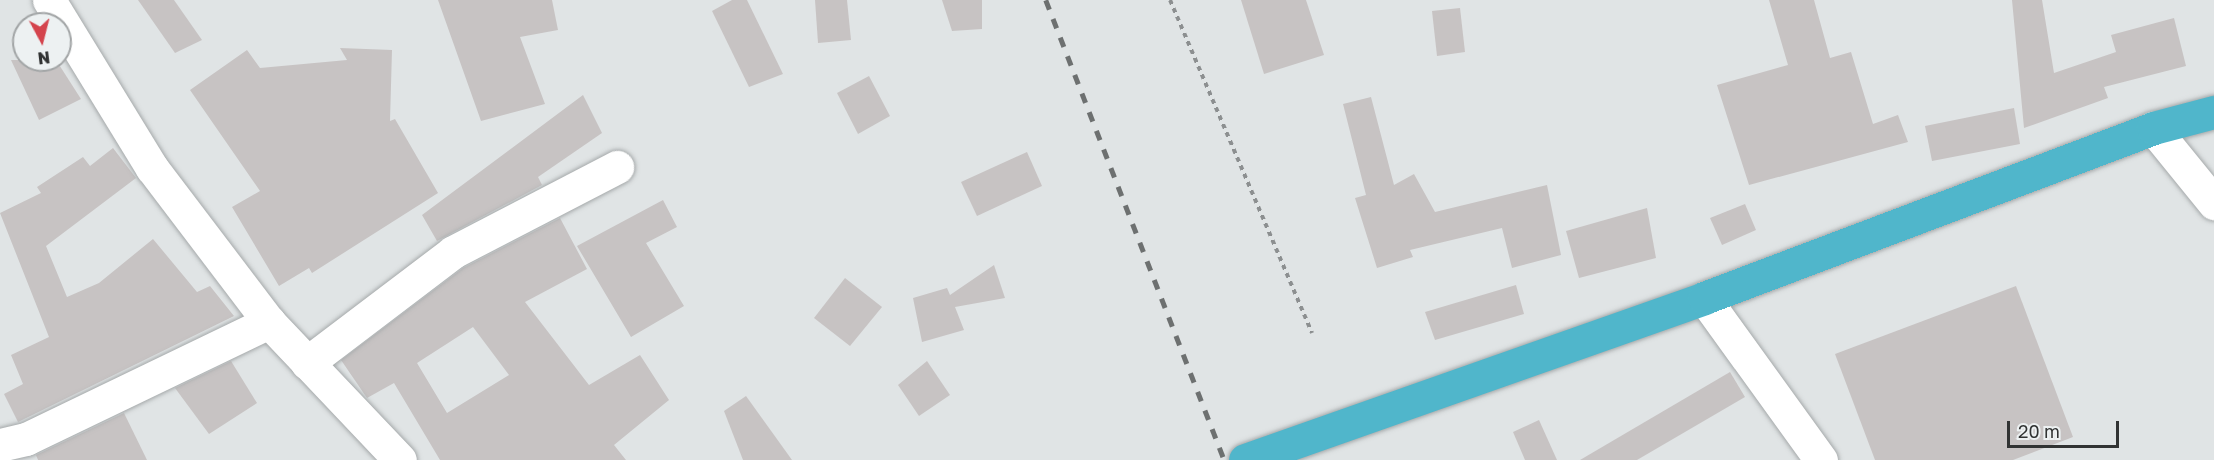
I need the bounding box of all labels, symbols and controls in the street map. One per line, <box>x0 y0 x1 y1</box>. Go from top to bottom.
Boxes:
north arrow <box>12 12 72 72</box>
text: N <box>37 47 51 69</box>
scale bar <box>2010 409 2122 447</box>
text: 20 m <box>2018 420 2060 442</box>

